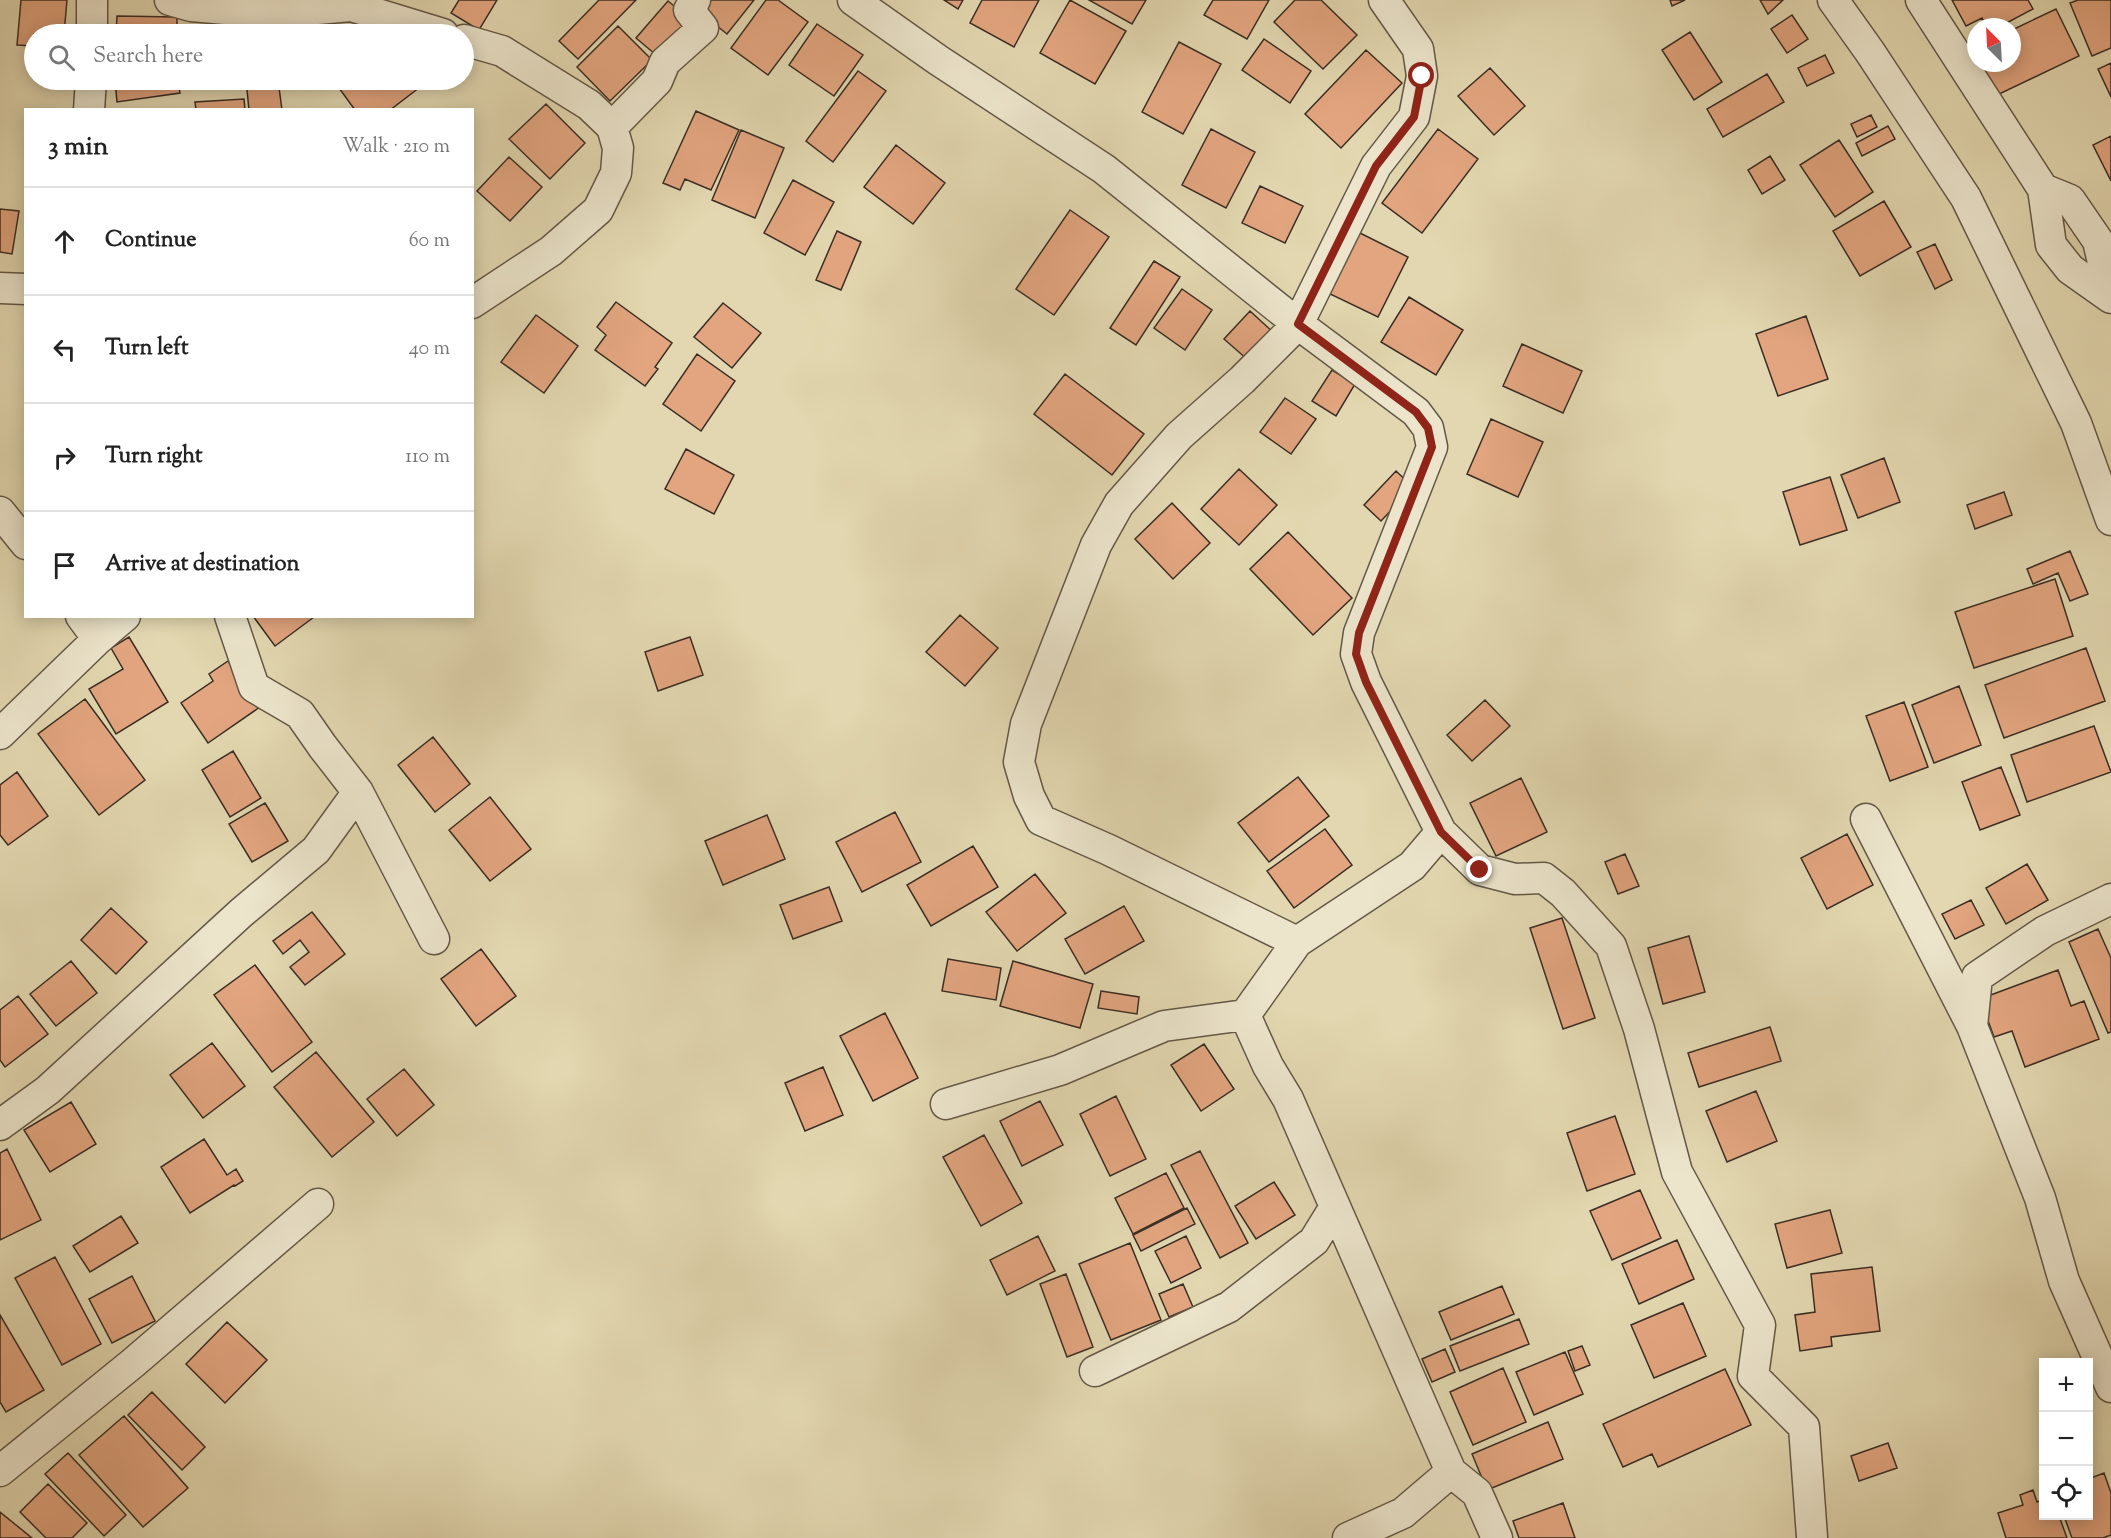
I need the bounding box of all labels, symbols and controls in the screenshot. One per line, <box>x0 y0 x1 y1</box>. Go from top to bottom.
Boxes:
north arrow <box>1967 18 2021 72</box>
search box <box>24 24 474 90</box>
icon: search <box>45 41 78 74</box>
text: Search here <box>93 41 203 73</box>
route start <box>1408 62 1434 88</box>
text: 3 min <box>48 129 108 166</box>
text: Walk · 210 m <box>342 133 450 162</box>
icon: ahead <box>48 225 81 258</box>
text: Continue <box>105 225 196 257</box>
text: 60 m <box>409 227 450 256</box>
icon: left <box>48 333 81 366</box>
text: Turn left <box>105 333 188 365</box>
text: 40 m <box>409 335 450 364</box>
icon: right <box>48 441 81 474</box>
text: Turn right <box>105 441 202 473</box>
text: 110 m <box>405 443 450 472</box>
icon: arrive <box>48 549 81 582</box>
text: Arrive at destination <box>105 549 300 581</box>
route end <box>1466 856 1492 882</box>
map controls <box>2039 1358 2093 1520</box>
button: + <box>2039 1358 2093 1412</box>
button: − <box>2039 1412 2093 1466</box>
button: locate <box>2039 1466 2093 1520</box>

